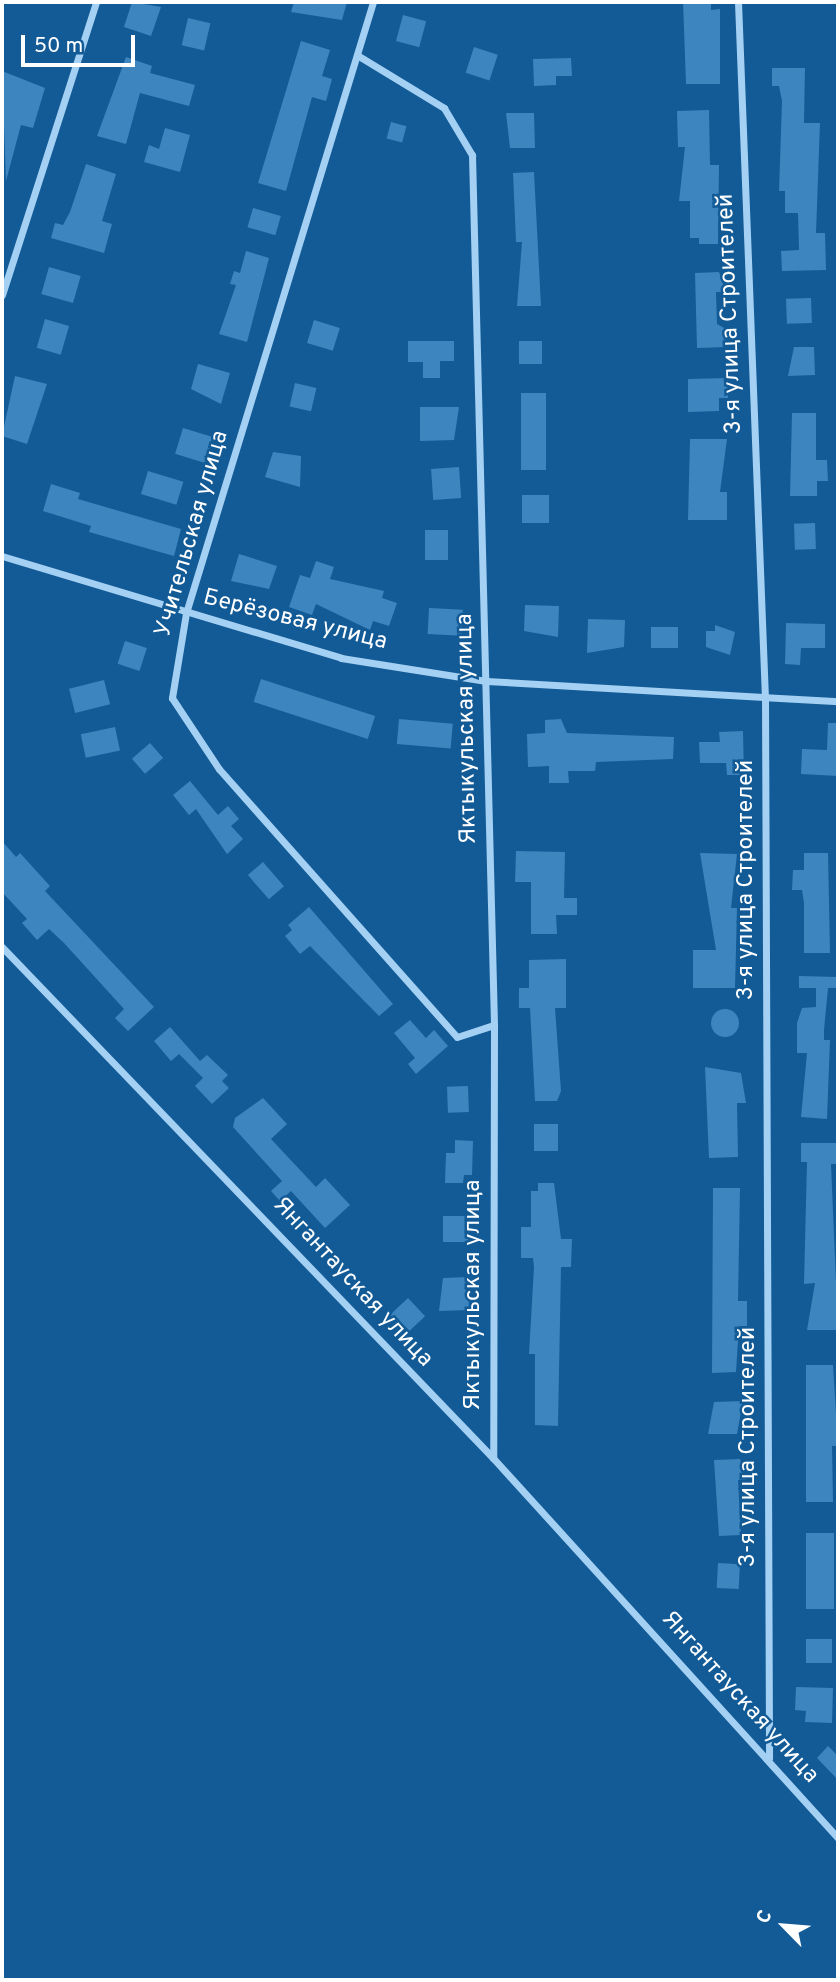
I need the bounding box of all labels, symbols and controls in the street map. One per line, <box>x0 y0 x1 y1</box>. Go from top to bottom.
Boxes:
scale bar <box>24 21 138 65</box>
text: 50 m <box>34 33 83 60</box>
street label: 3-я улица Строителей <box>713 193 749 435</box>
street label: Учительская улица <box>150 428 236 640</box>
street label: Берёзовая улица <box>200 585 390 657</box>
street label: Яктыкульская улица <box>452 613 484 845</box>
street label: 3-я улица Строителей <box>733 760 761 1000</box>
street label: Яктыкульская улица <box>460 1180 488 1410</box>
street label: Янгантауская улица <box>266 1192 438 1374</box>
street label: 3-я улица Строителей <box>735 1327 763 1567</box>
street label: Янгантауская улица <box>654 1606 824 1790</box>
north arrow <box>749 1891 819 1961</box>
text: С <box>752 1907 778 1928</box>

